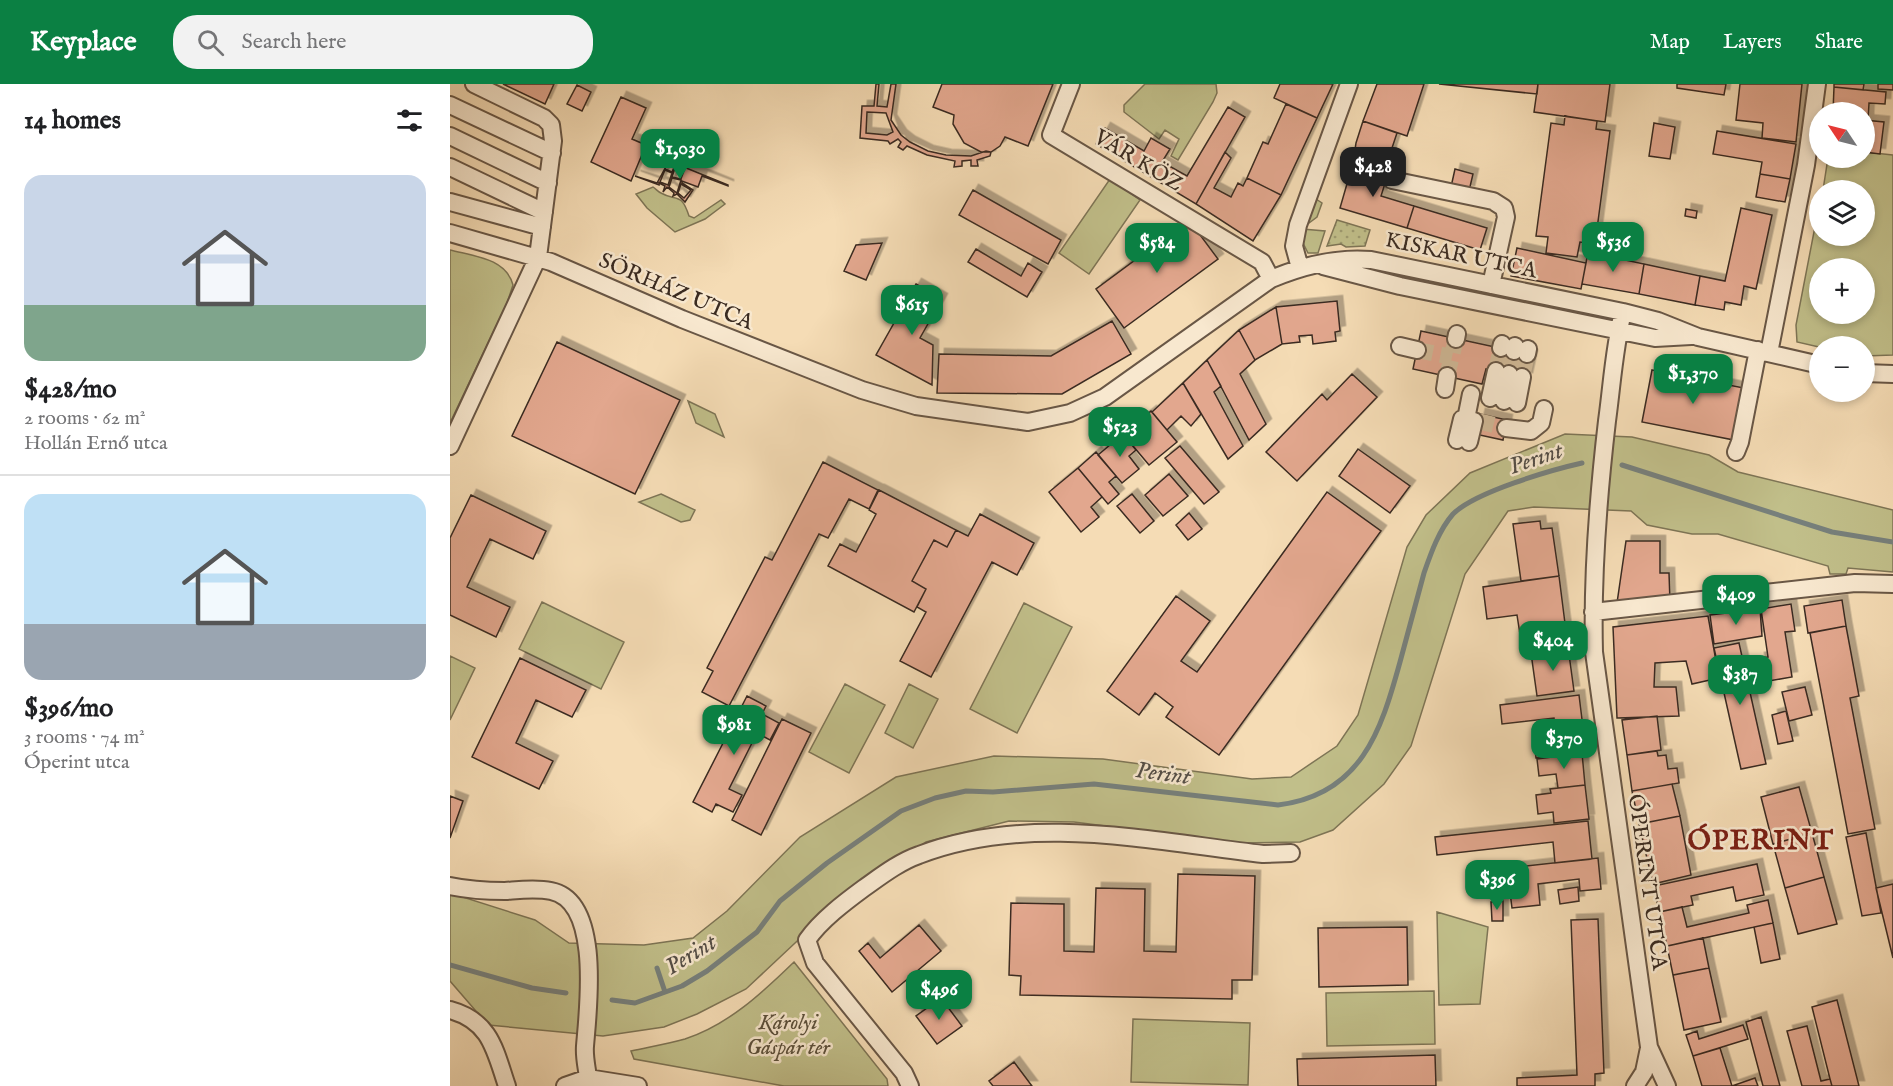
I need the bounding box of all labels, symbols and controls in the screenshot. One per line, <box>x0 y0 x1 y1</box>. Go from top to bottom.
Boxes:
search box <box>173 15 593 69</box>
text: Keyplace <box>30 25 137 60</box>
icon: search <box>194 26 227 59</box>
text: Search here <box>242 28 346 56</box>
text: Map <box>1650 29 1690 56</box>
text: Layers <box>1723 29 1782 56</box>
text: Share <box>1815 29 1863 56</box>
north arrow <box>1809 102 1875 168</box>
map controls <box>1809 102 1875 402</box>
text: 14 homes <box>24 104 121 137</box>
icon: filters <box>393 104 426 137</box>
street label: VÁR KÖZ <box>1088 123 1188 198</box>
pin: $1,030 <box>631 129 729 180</box>
text: $1,030 <box>655 136 705 161</box>
pin: $428 <box>1337 147 1409 198</box>
text: $428 <box>1354 154 1392 179</box>
button: layers <box>1809 180 1875 246</box>
icon: home <box>171 214 279 322</box>
pin: $536 <box>1577 222 1649 273</box>
pin: $584 <box>1121 223 1193 274</box>
street label: KISKAR UTCA <box>1383 226 1540 286</box>
text: $536 <box>1596 229 1630 254</box>
text: $584 <box>1139 230 1175 255</box>
street label: SÖRHÁZ UTCA <box>594 247 759 338</box>
button: + <box>1809 258 1875 324</box>
pin: $615 <box>876 285 948 336</box>
text: $615 <box>895 292 929 317</box>
button: − <box>1809 336 1875 402</box>
pin: $1,370 <box>1644 354 1742 405</box>
text: $1,370 <box>1668 361 1718 386</box>
text: $428/mo <box>24 373 116 406</box>
text: 2 rooms · 62 m² <box>24 406 146 431</box>
pin: $523 <box>1084 407 1156 458</box>
text: $523 <box>1102 414 1138 439</box>
text: Hollán Ernő utca <box>24 431 168 456</box>
water label: Perint <box>1505 435 1568 483</box>
icon: home <box>171 533 279 641</box>
pin: $409 <box>1700 575 1772 626</box>
text: $409 <box>1716 582 1756 607</box>
pin: $404 <box>1517 621 1589 672</box>
text: $404 <box>1533 628 1573 653</box>
pin: $387 <box>1704 655 1776 706</box>
text: $387 <box>1722 662 1758 687</box>
text: $396/mo <box>24 692 113 725</box>
pin: $981 <box>698 705 770 756</box>
text: $981 <box>716 712 752 737</box>
pin: $370 <box>1528 719 1600 770</box>
text: 3 rooms · 74 m² <box>24 725 145 750</box>
text: $370 <box>1545 726 1583 751</box>
text: Óperint utca <box>24 750 130 775</box>
water label: Perint <box>1134 755 1194 793</box>
street label: ÓPERINT UTCA <box>1621 792 1673 973</box>
district label: ÓPERINT <box>1688 823 1834 859</box>
pin: $396 <box>1461 860 1533 911</box>
text: $396 <box>1479 867 1515 892</box>
water label: Perint <box>659 927 724 983</box>
pin: $496 <box>903 970 975 1021</box>
text: $496 <box>920 977 958 1002</box>
park label: Károlyi Gáspár tér <box>746 1009 831 1062</box>

